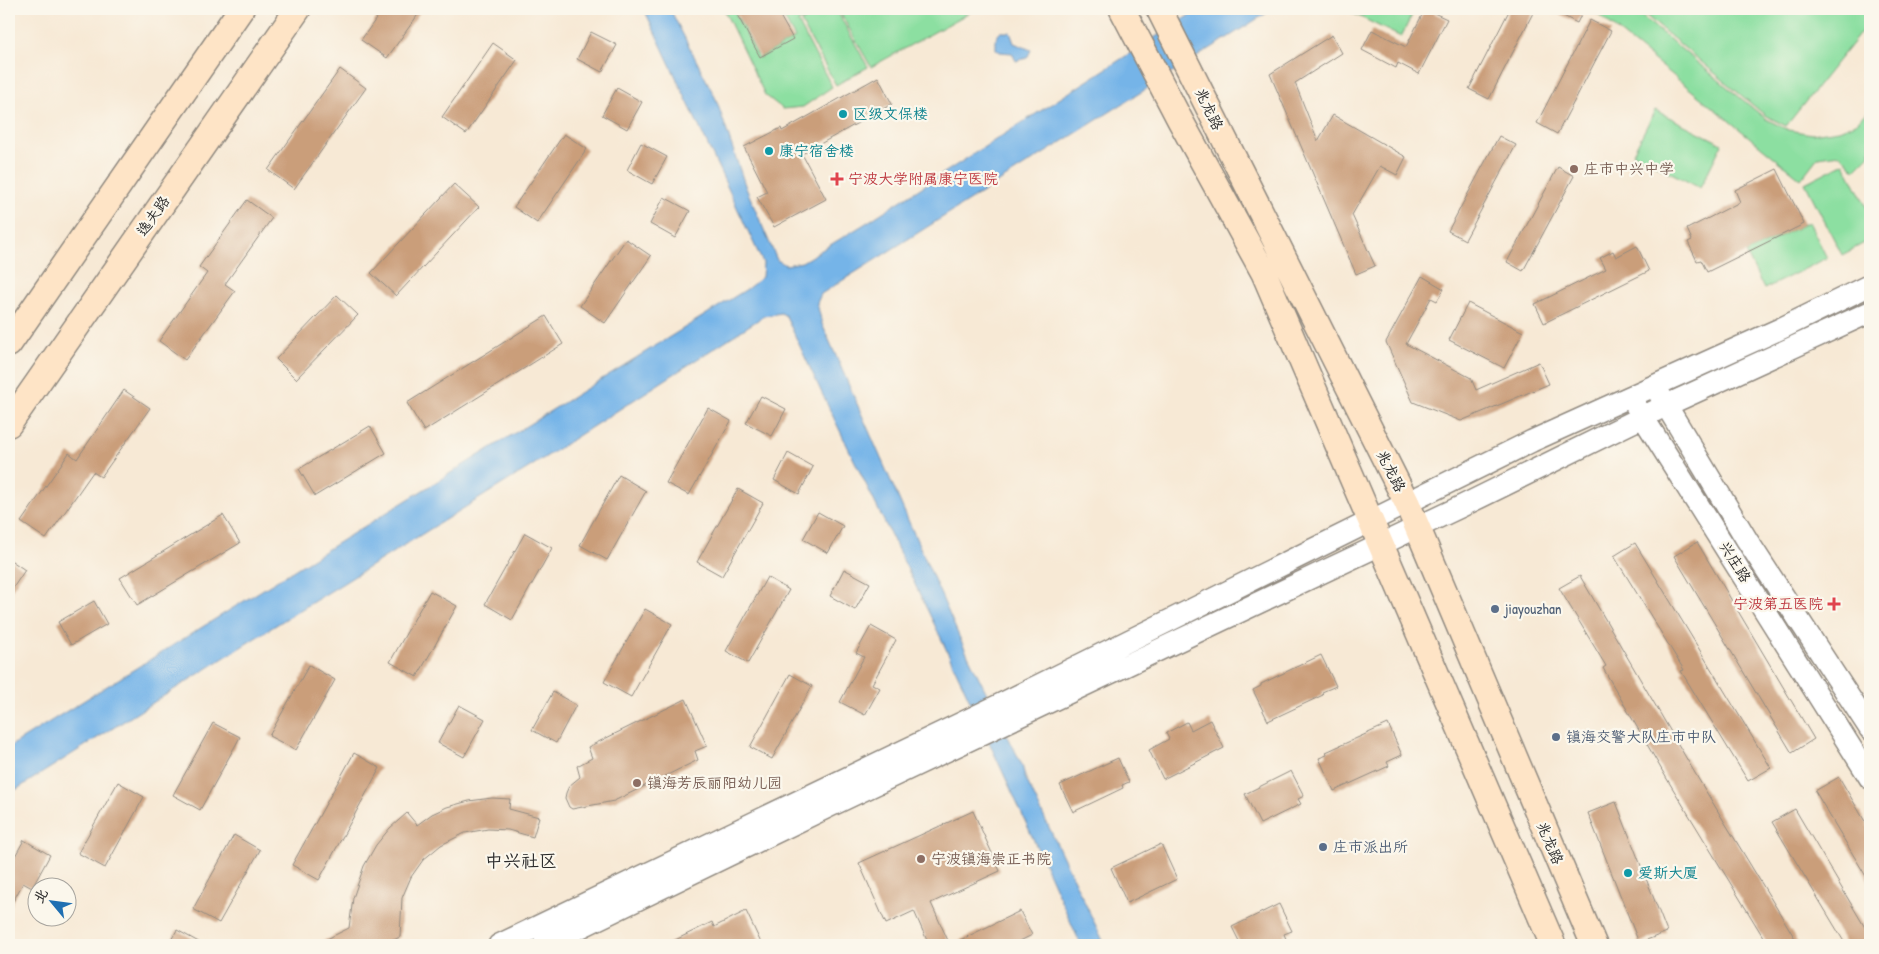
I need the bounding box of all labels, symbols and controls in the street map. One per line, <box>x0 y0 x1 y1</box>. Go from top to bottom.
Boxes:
street label: 兆龙路 <box>1190 84 1229 134</box>
place label: 区级文保楼 <box>853 103 928 124</box>
marker: 区级文保楼 <box>837 108 849 120</box>
place label: 康宁宿舍楼 <box>779 140 854 161</box>
marker: 康宁宿舍楼 <box>763 145 775 157</box>
place label: 庄市中兴中学 <box>1584 158 1674 179</box>
marker: 庄市中兴中学 <box>1568 163 1580 175</box>
place label: 宁波大学附属康宁医院 <box>848 168 998 189</box>
marker: 宁波大学附属康宁医院 <box>830 172 844 186</box>
street label: 逸夫路 <box>131 191 174 240</box>
street label: 兆龙路 <box>1372 446 1411 496</box>
street label: 兴庄路 <box>1715 537 1756 586</box>
place label: 宁波第五医院 <box>1733 593 1823 614</box>
marker: 宁波第五医院 <box>1827 597 1841 611</box>
place label: jiayouzhan <box>1503 598 1562 619</box>
marker: jiayouzhan <box>1489 603 1501 615</box>
place label: 镇海交警大队庄市中队 <box>1566 726 1716 747</box>
marker: 镇海交警大队庄市中队 <box>1550 731 1562 743</box>
place label: 镇海芳辰丽阳幼儿园 <box>647 772 782 793</box>
marker: 镇海芳辰丽阳幼儿园 <box>631 777 643 789</box>
street label: 兆龙路 <box>1532 818 1569 868</box>
place label: 庄市派出所 <box>1333 836 1408 857</box>
marker: 庄市派出所 <box>1317 841 1329 853</box>
district label: 中兴社区 <box>485 848 557 873</box>
place label: 宁波镇海崇正书院 <box>931 848 1051 869</box>
marker: 宁波镇海崇正书院 <box>915 853 927 865</box>
place label: 爱斯大厦 <box>1638 862 1698 883</box>
marker: 爱斯大厦 <box>1622 867 1634 879</box>
north arrow <box>28 876 78 926</box>
text: 北 <box>28 885 52 906</box>

